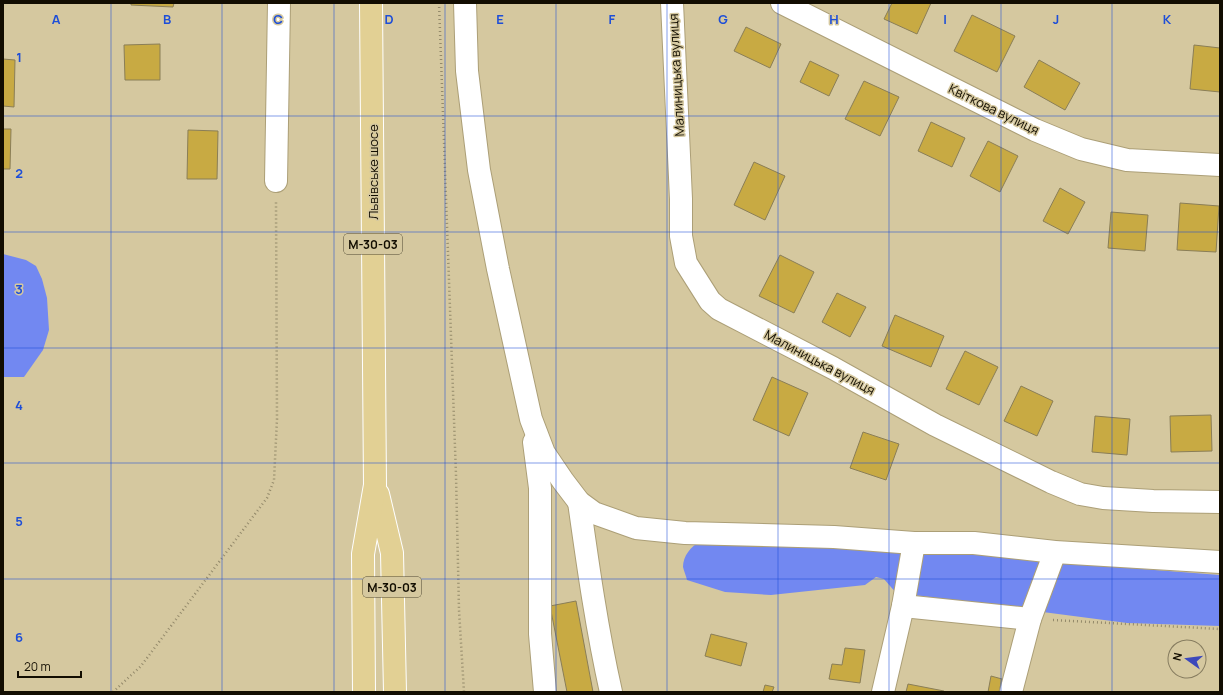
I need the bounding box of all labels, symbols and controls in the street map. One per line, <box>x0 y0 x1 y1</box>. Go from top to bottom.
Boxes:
text: A <box>52 10 61 28</box>
text: B <box>163 10 171 28</box>
text: C <box>273 10 283 28</box>
text: D <box>384 10 394 28</box>
text: E <box>496 10 504 28</box>
text: F <box>609 10 616 28</box>
text: G <box>718 10 728 28</box>
text: H <box>829 10 839 28</box>
text: I <box>943 10 947 28</box>
text: J <box>1053 10 1059 28</box>
text: K <box>1163 10 1172 28</box>
street label: Малиницька вулиця <box>664 13 688 137</box>
text: 1 <box>16 48 22 66</box>
street label: Квіткова вулиця <box>946 79 1042 139</box>
street label: Львівське шосе <box>364 124 382 220</box>
text: 2 <box>15 164 23 182</box>
road number: М-30-03 <box>344 234 402 254</box>
text: 3 <box>15 280 23 298</box>
street label: Малиницька вулиця <box>761 325 879 399</box>
text: 4 <box>15 396 23 414</box>
text: 5 <box>15 512 23 530</box>
road number: М-30-03 <box>363 577 421 597</box>
text: 6 <box>15 628 23 646</box>
north arrow <box>1167 639 1207 679</box>
text: N <box>1169 651 1185 662</box>
scale bar <box>18 653 81 679</box>
text: 20 m <box>24 658 51 675</box>

